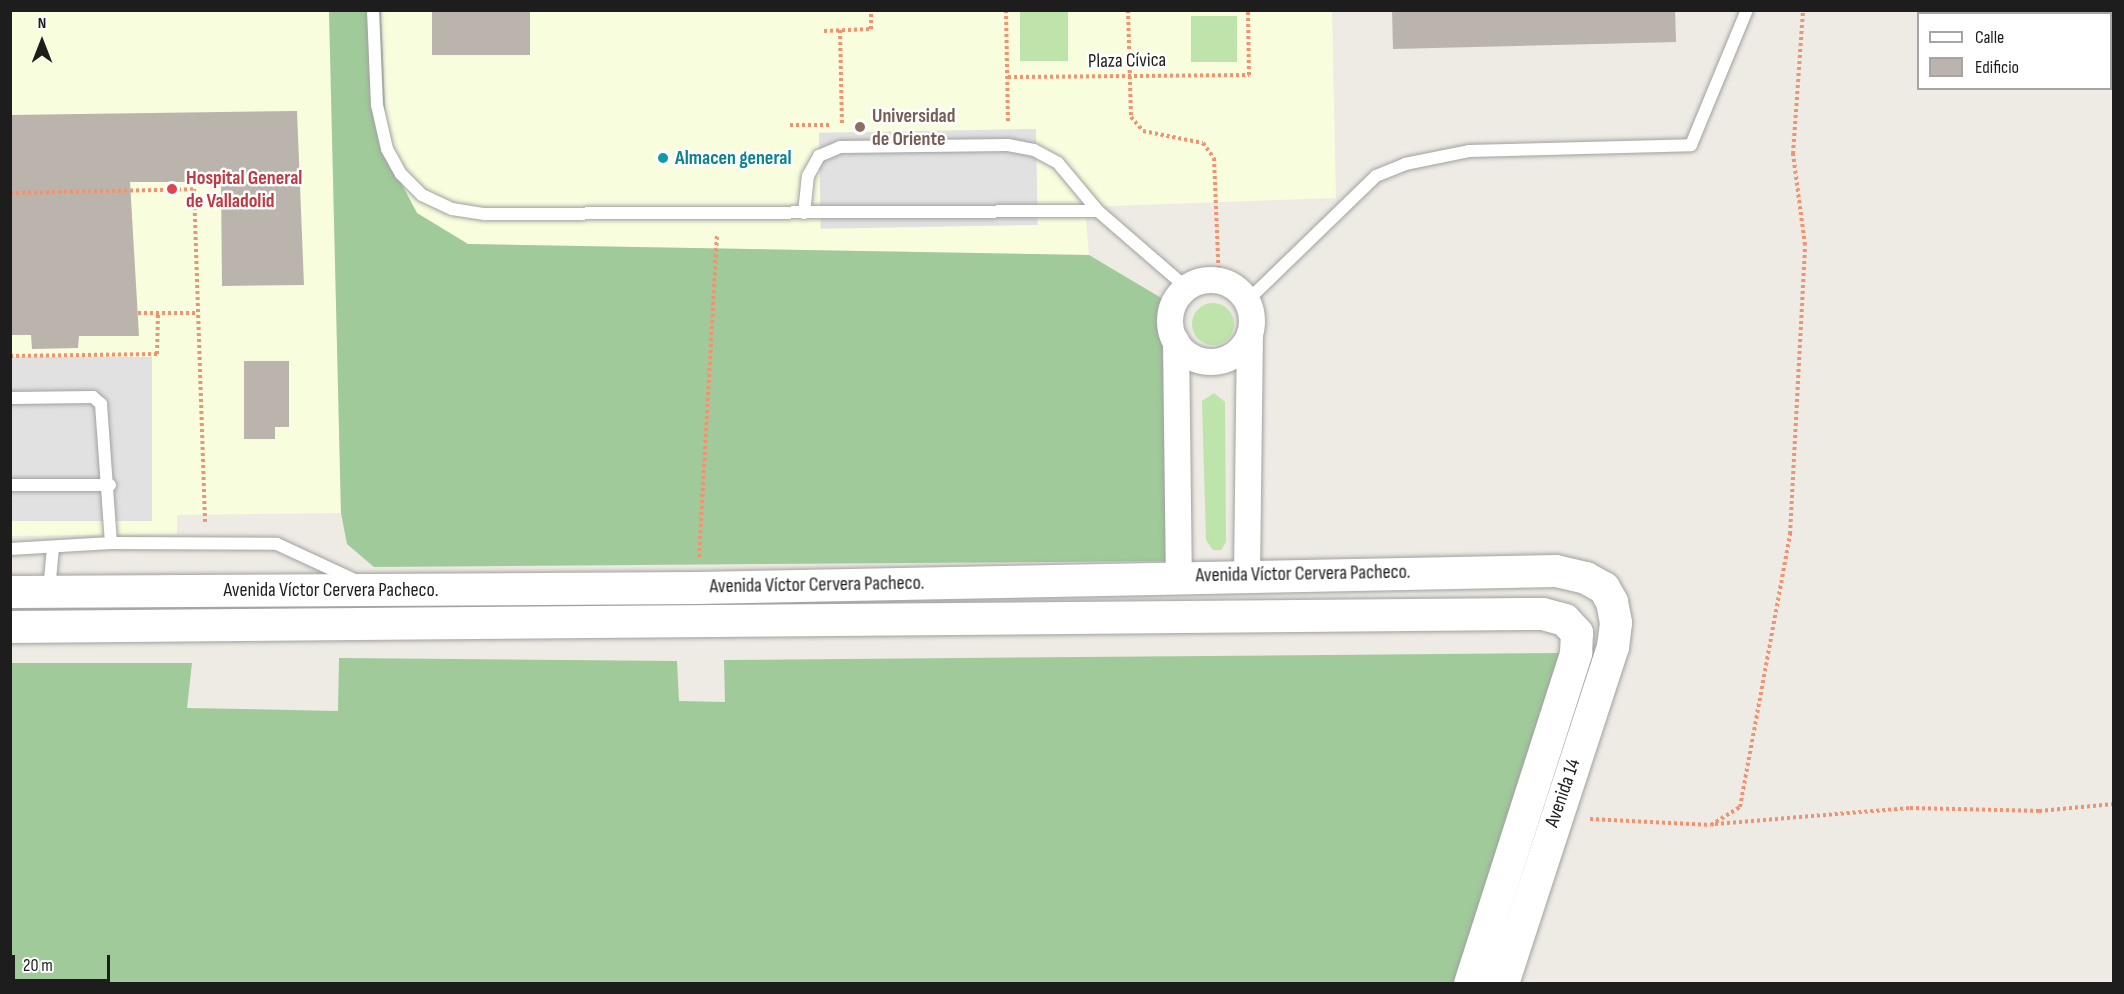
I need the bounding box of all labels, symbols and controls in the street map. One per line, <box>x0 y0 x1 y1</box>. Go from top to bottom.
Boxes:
north arrow <box>12 12 72 72</box>
legend <box>1917 12 2112 90</box>
text: N <box>38 14 46 33</box>
text: Calle <box>1975 27 2004 48</box>
street label: Plaza Cívica <box>1088 48 1166 74</box>
text: Edificio <box>1975 57 2019 78</box>
place label: Universidad de Oriente <box>872 104 956 151</box>
marker: Universidad de Oriente <box>853 120 867 134</box>
place label: Almacen general <box>675 146 792 170</box>
marker: Almacen general <box>656 151 670 165</box>
place label: Hospital General de Valladolid <box>186 166 302 213</box>
marker: Hospital General de Valladolid <box>163 180 181 198</box>
street label: Avenida Víctor Cervera Pacheco. <box>1195 560 1411 588</box>
street label: Avenida Víctor Cervera Pacheco. <box>709 571 925 599</box>
street label: Avenida Víctor Cervera Pacheco. <box>224 578 438 602</box>
street label: Avenida 14 <box>1540 756 1586 830</box>
scale bar <box>15 943 112 981</box>
text: 20 m <box>23 955 53 976</box>

